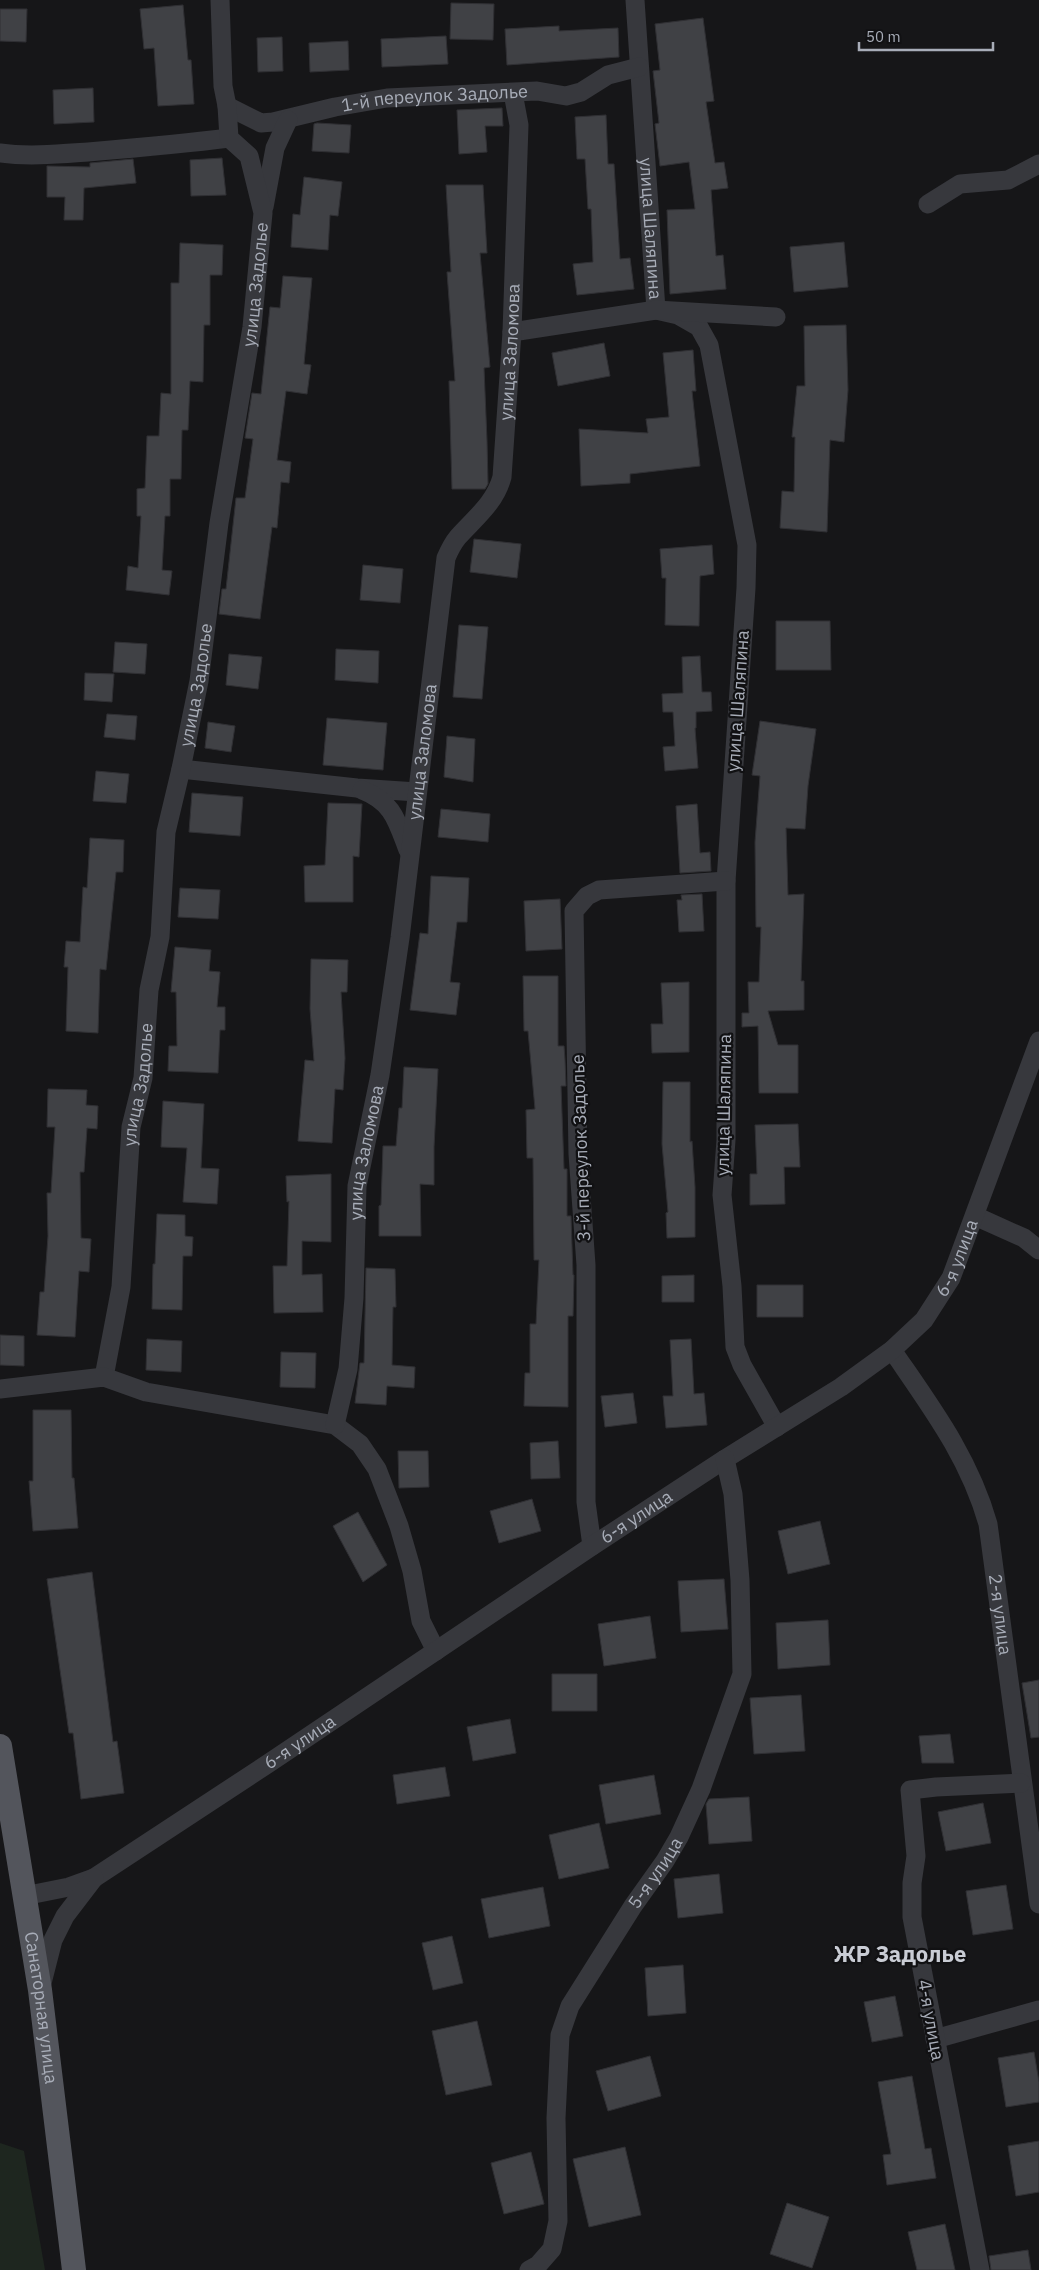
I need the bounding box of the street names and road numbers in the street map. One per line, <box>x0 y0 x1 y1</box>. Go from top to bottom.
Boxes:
street label: 1-й переулок Задолье <box>339 79 529 117</box>
street label: улица Шаляпина <box>635 157 667 300</box>
street label: улица Задолье <box>237 221 273 349</box>
street label: улица Заломова <box>494 283 525 421</box>
street label: улица Задолье <box>174 622 217 749</box>
street label: улица Шаляпина <box>721 629 754 773</box>
street label: улица Заломова <box>402 682 442 821</box>
street label: улица Задолье <box>118 1022 158 1147</box>
street label: улица Шаляпина <box>711 1033 736 1176</box>
street label: 3-й переулок Задолье <box>566 1054 595 1242</box>
street label: улица Заломова <box>344 1083 389 1221</box>
street label: 6-я улица <box>930 1216 983 1301</box>
street label: 6-я улица <box>596 1484 677 1549</box>
street label: 2-я улица <box>984 1572 1018 1657</box>
street label: 6-я улица <box>259 1709 340 1774</box>
street label: 5-я улица <box>623 1833 688 1913</box>
street label: Санаторная улица <box>20 1930 63 2086</box>
street label: 4-я улица <box>913 1978 950 2063</box>

